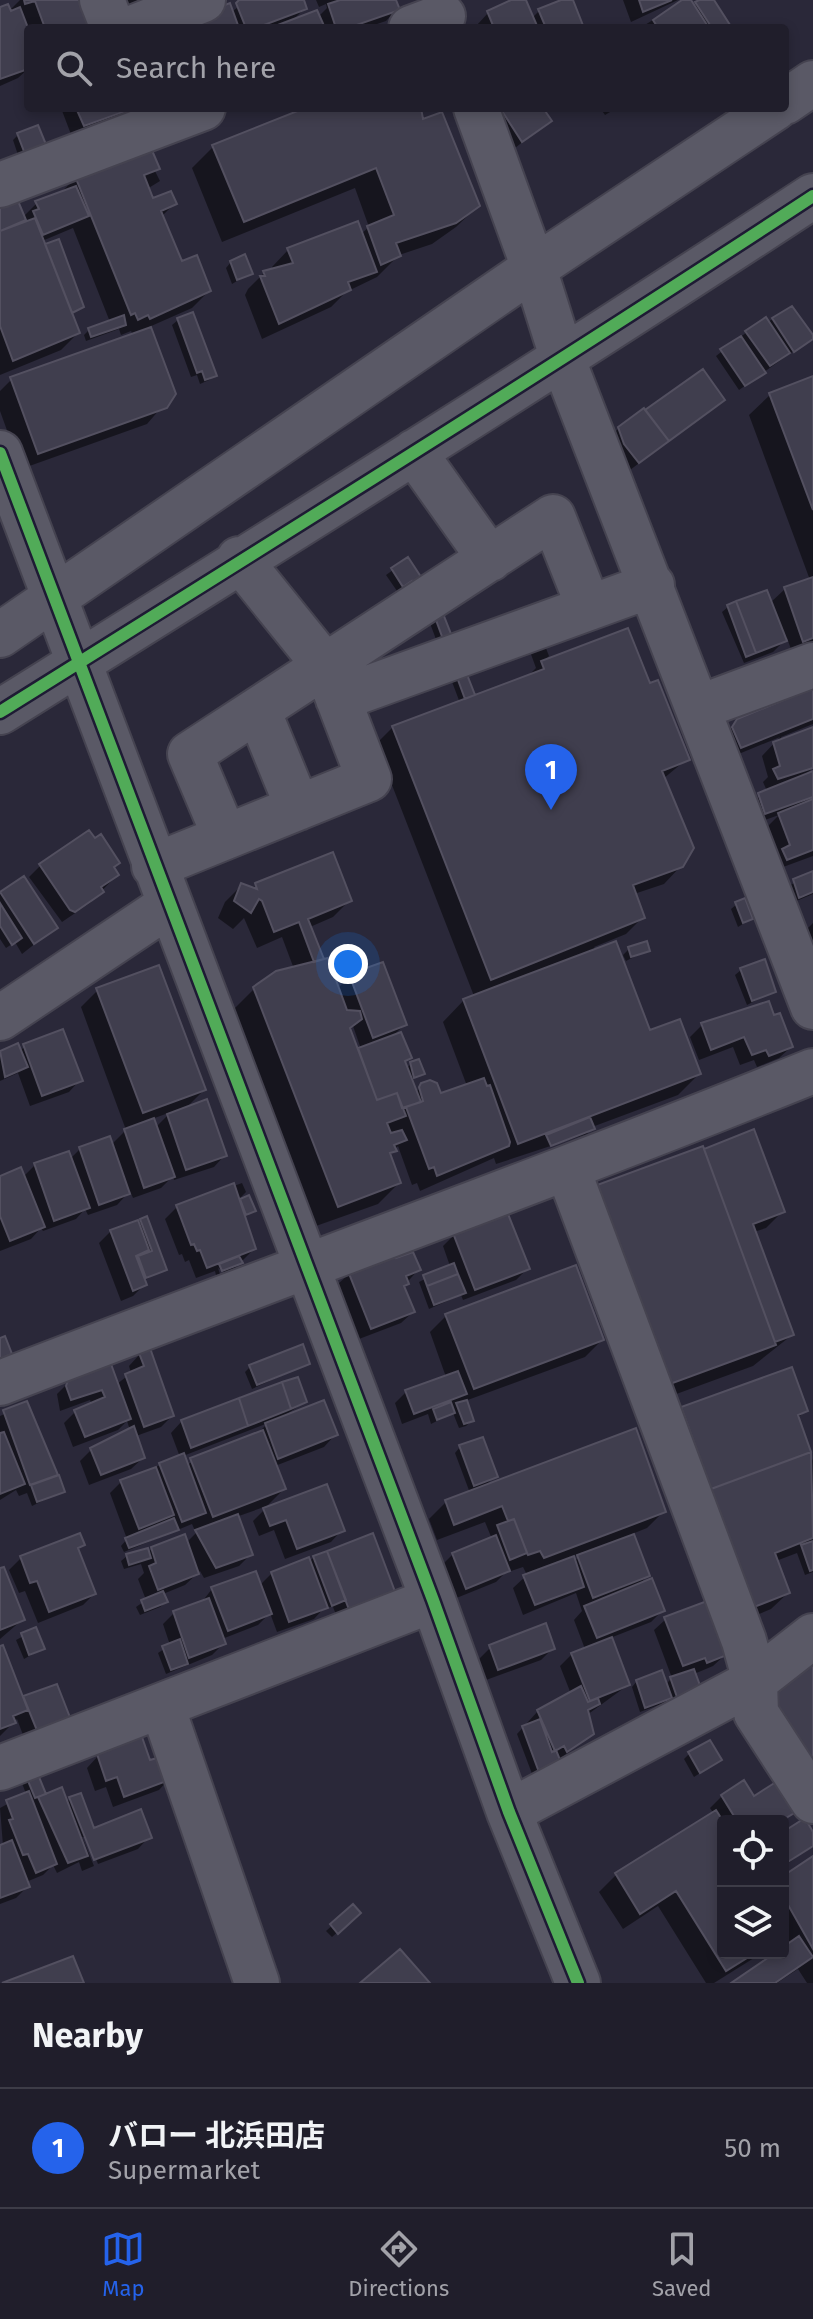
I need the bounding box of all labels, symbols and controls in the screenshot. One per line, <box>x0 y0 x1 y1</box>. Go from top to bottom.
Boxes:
search box <box>24 24 789 112</box>
icon: search <box>52 46 96 90</box>
text: Search here <box>116 50 276 86</box>
pin: 1 <box>525 744 577 810</box>
your location <box>328 944 368 984</box>
map controls <box>717 1815 789 1959</box>
button: locate <box>717 1815 789 1887</box>
button: layers <box>717 1887 789 1959</box>
text: Nearby <box>32 2015 143 2056</box>
text: バロー 北浜田店 <box>108 2118 325 2154</box>
text: 1 <box>52 2133 64 2164</box>
text: 50 m <box>724 2133 781 2164</box>
text: Supermarket <box>108 2155 260 2186</box>
tab: Map <box>101 2227 145 2302</box>
tab: Directions <box>348 2227 449 2302</box>
tab: Saved <box>652 2227 712 2302</box>

